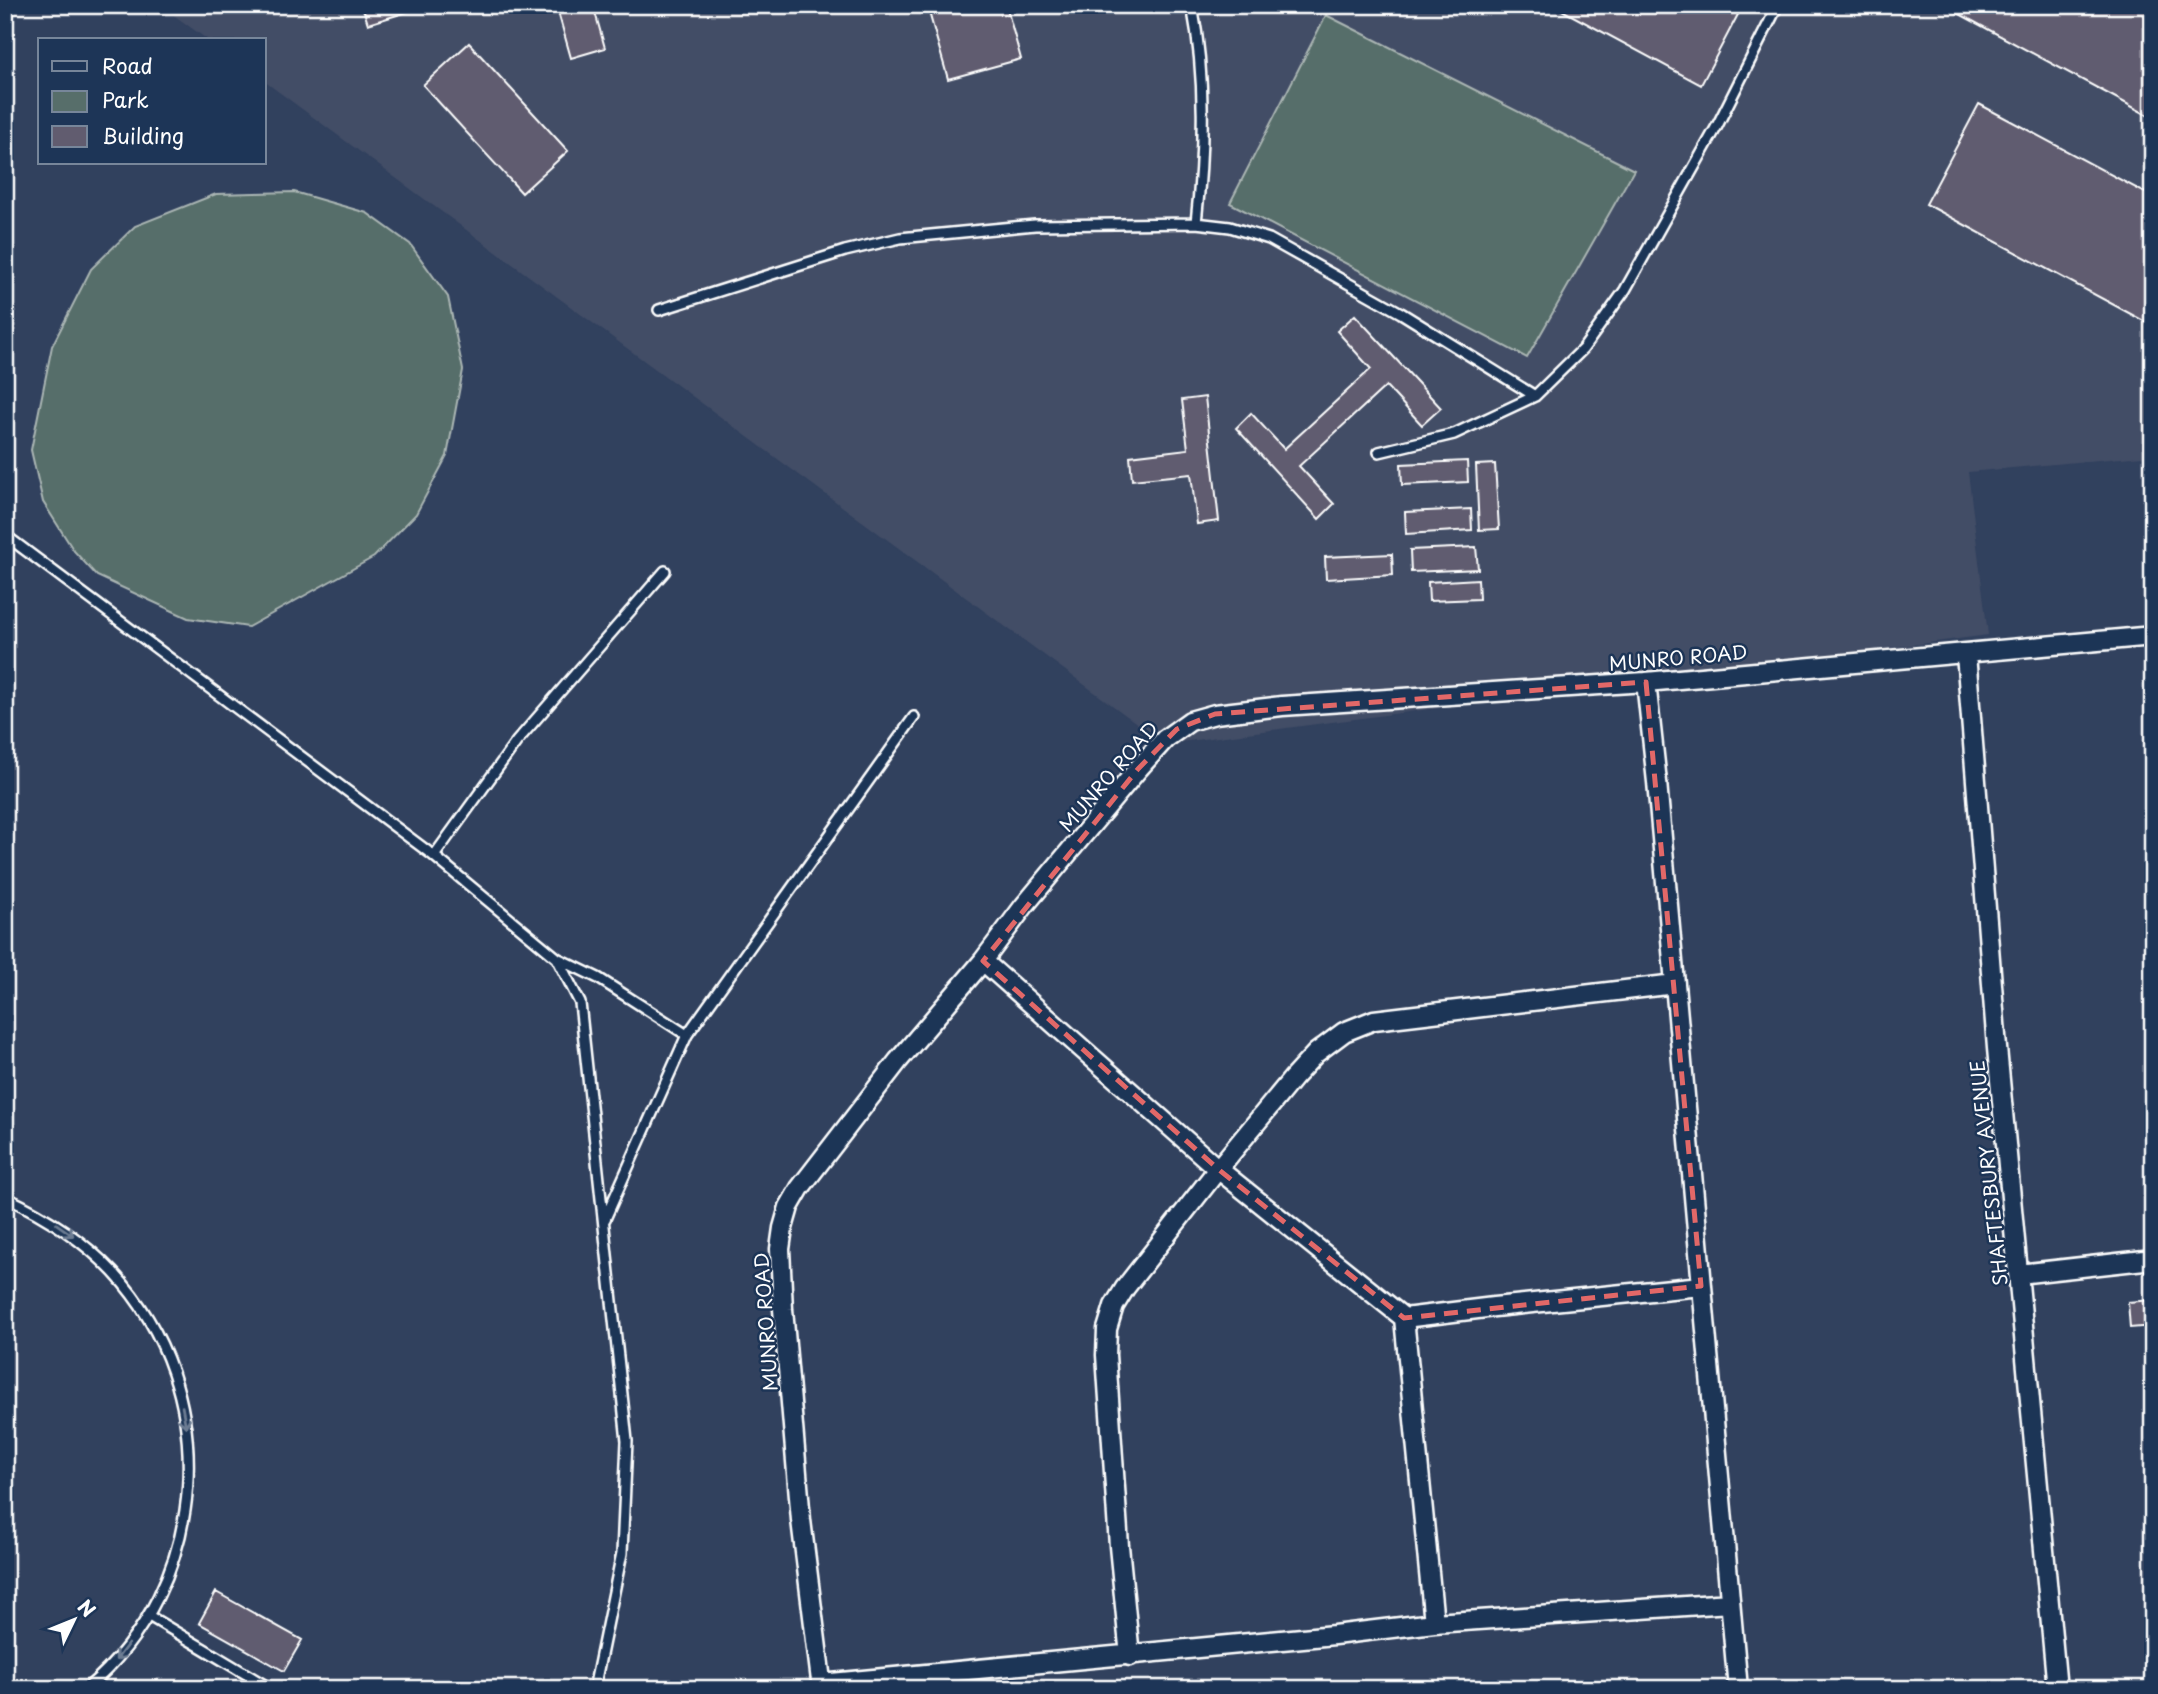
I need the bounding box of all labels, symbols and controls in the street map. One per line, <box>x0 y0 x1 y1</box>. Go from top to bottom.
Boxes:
legend <box>38 38 266 164</box>
text: Road <box>102 49 153 81</box>
text: Park <box>102 83 149 115</box>
text: Building <box>102 119 184 151</box>
street label: MUNRO ROAD <box>1608 637 1748 677</box>
street label: MUNRO ROAD <box>1052 714 1164 838</box>
street label: SHAFTESBURY AVENUE <box>1962 1059 2014 1287</box>
one-way arrow <box>55 1223 74 1237</box>
street label: MUNRO ROAD <box>746 1252 784 1392</box>
one-way arrow <box>177 1405 191 1428</box>
north arrow <box>38 1586 108 1656</box>
text: N <box>72 1593 103 1623</box>
one-way arrow <box>114 1642 129 1661</box>

